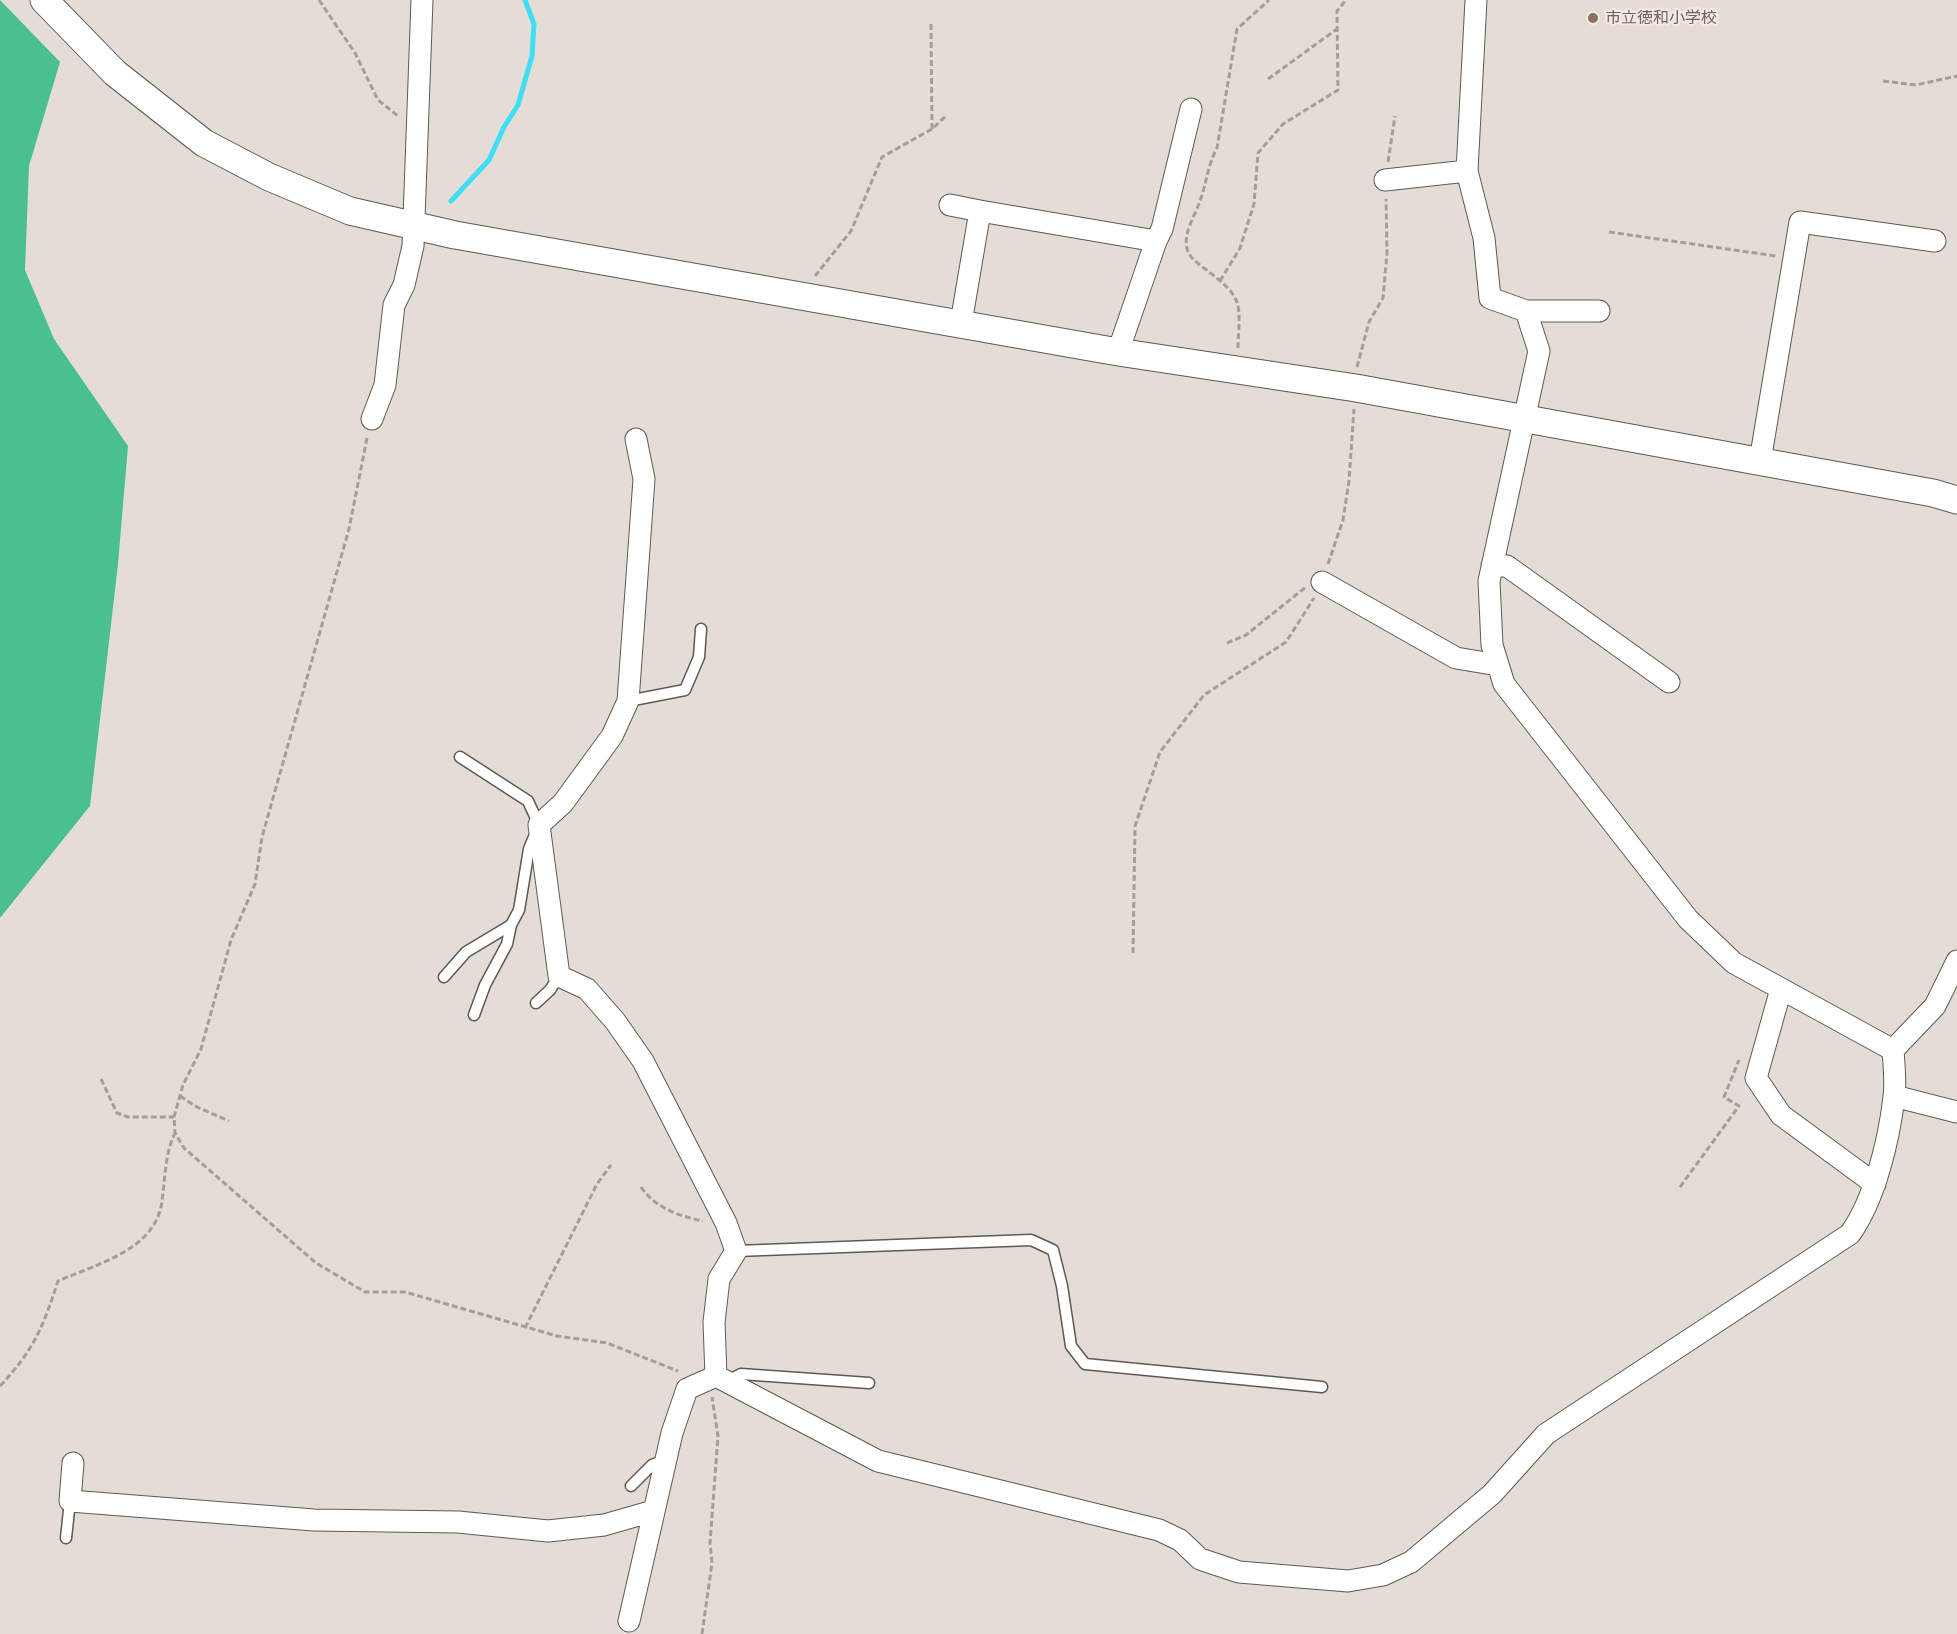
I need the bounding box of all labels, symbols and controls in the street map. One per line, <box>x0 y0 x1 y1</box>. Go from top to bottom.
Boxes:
place label: 市立徳和小学校 <box>1605 8 1717 28</box>
marker: 市立徳和小学校 <box>1586 11 1600 25</box>

